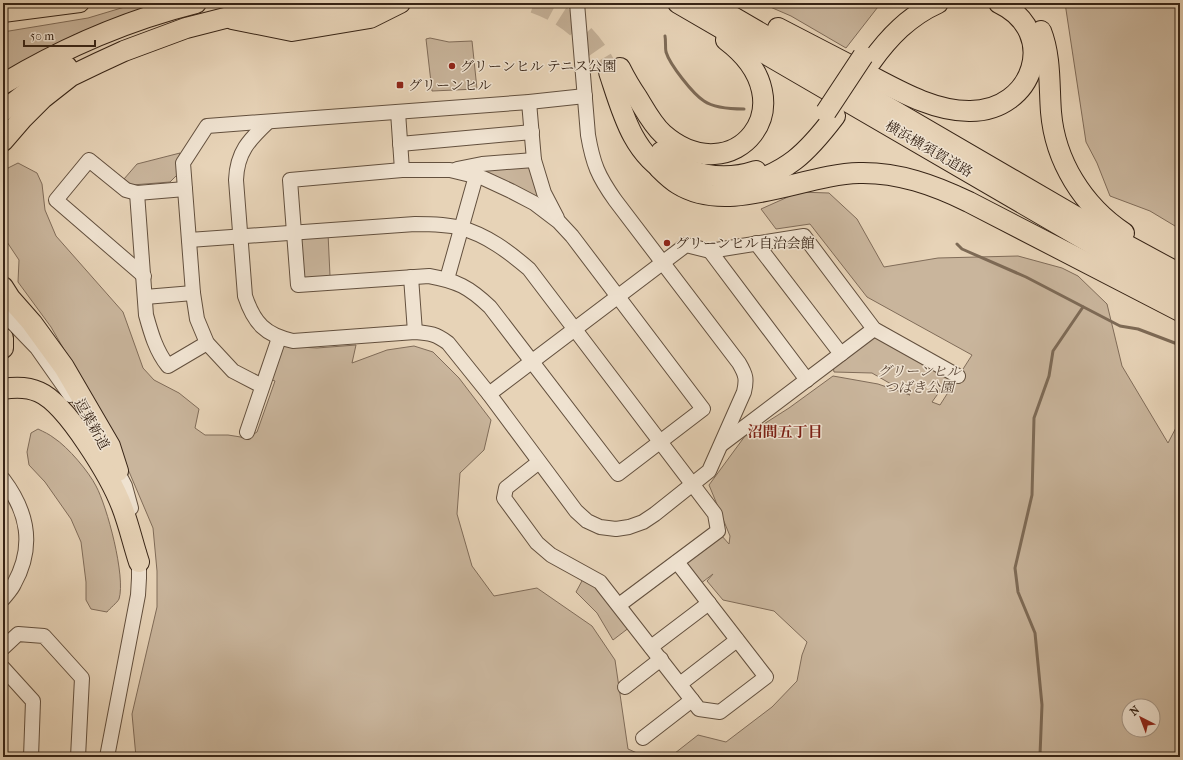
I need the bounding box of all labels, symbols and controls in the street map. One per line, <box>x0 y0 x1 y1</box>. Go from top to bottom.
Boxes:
scale bar <box>24 22 95 48</box>
text: 50 m <box>30 29 54 43</box>
place label: グリーンヒル テニス公園 <box>460 58 616 75</box>
marker: グリーンヒル テニス公園 <box>447 61 457 71</box>
place label: グリーンヒル <box>408 77 492 94</box>
marker: グリーンヒル <box>395 80 405 90</box>
street label: 横浜横須賀道路 <box>882 117 976 181</box>
place label: グリーンヒル自治会館 <box>675 235 815 252</box>
marker: グリーンヒル自治会館 <box>662 238 672 248</box>
park label: グリーンヒル つばき公園 <box>877 363 963 396</box>
street label: 逗葉新道 <box>71 395 113 453</box>
district label: 沼間五丁目 <box>747 423 823 441</box>
north arrow <box>1121 698 1161 738</box>
text: N <box>1127 703 1143 719</box>

